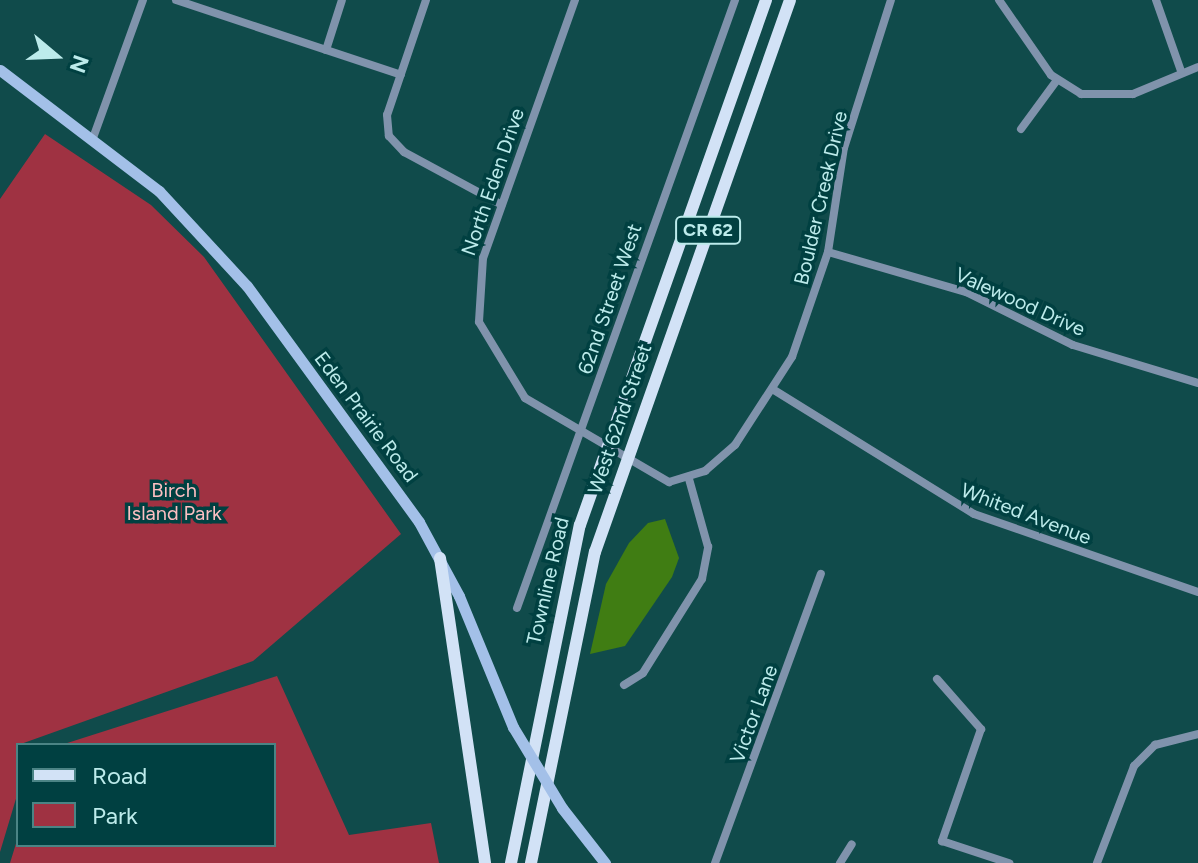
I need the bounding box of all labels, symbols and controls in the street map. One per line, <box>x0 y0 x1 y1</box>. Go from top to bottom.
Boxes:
north arrow <box>16 16 96 96</box>
text: N <box>64 52 95 76</box>
street label: North Eden Drive <box>457 105 529 259</box>
street label: Boulder Creek Drive <box>789 109 853 287</box>
road number: CR 62 <box>674 216 742 244</box>
street label: 62nd Street West <box>573 221 647 377</box>
street label: Valewood Drive <box>951 263 1089 341</box>
street label: West 62nd Street <box>583 341 657 497</box>
street label: Eden Prairie Road <box>309 347 423 487</box>
street label: Whited Avenue <box>957 478 1095 550</box>
park label: Birch Island Park <box>126 479 222 526</box>
street label: Townline Road <box>522 515 574 647</box>
street label: Victor Lane <box>725 662 783 766</box>
legend <box>16 743 276 847</box>
text: Road <box>92 761 147 790</box>
text: Park <box>92 801 138 830</box>

